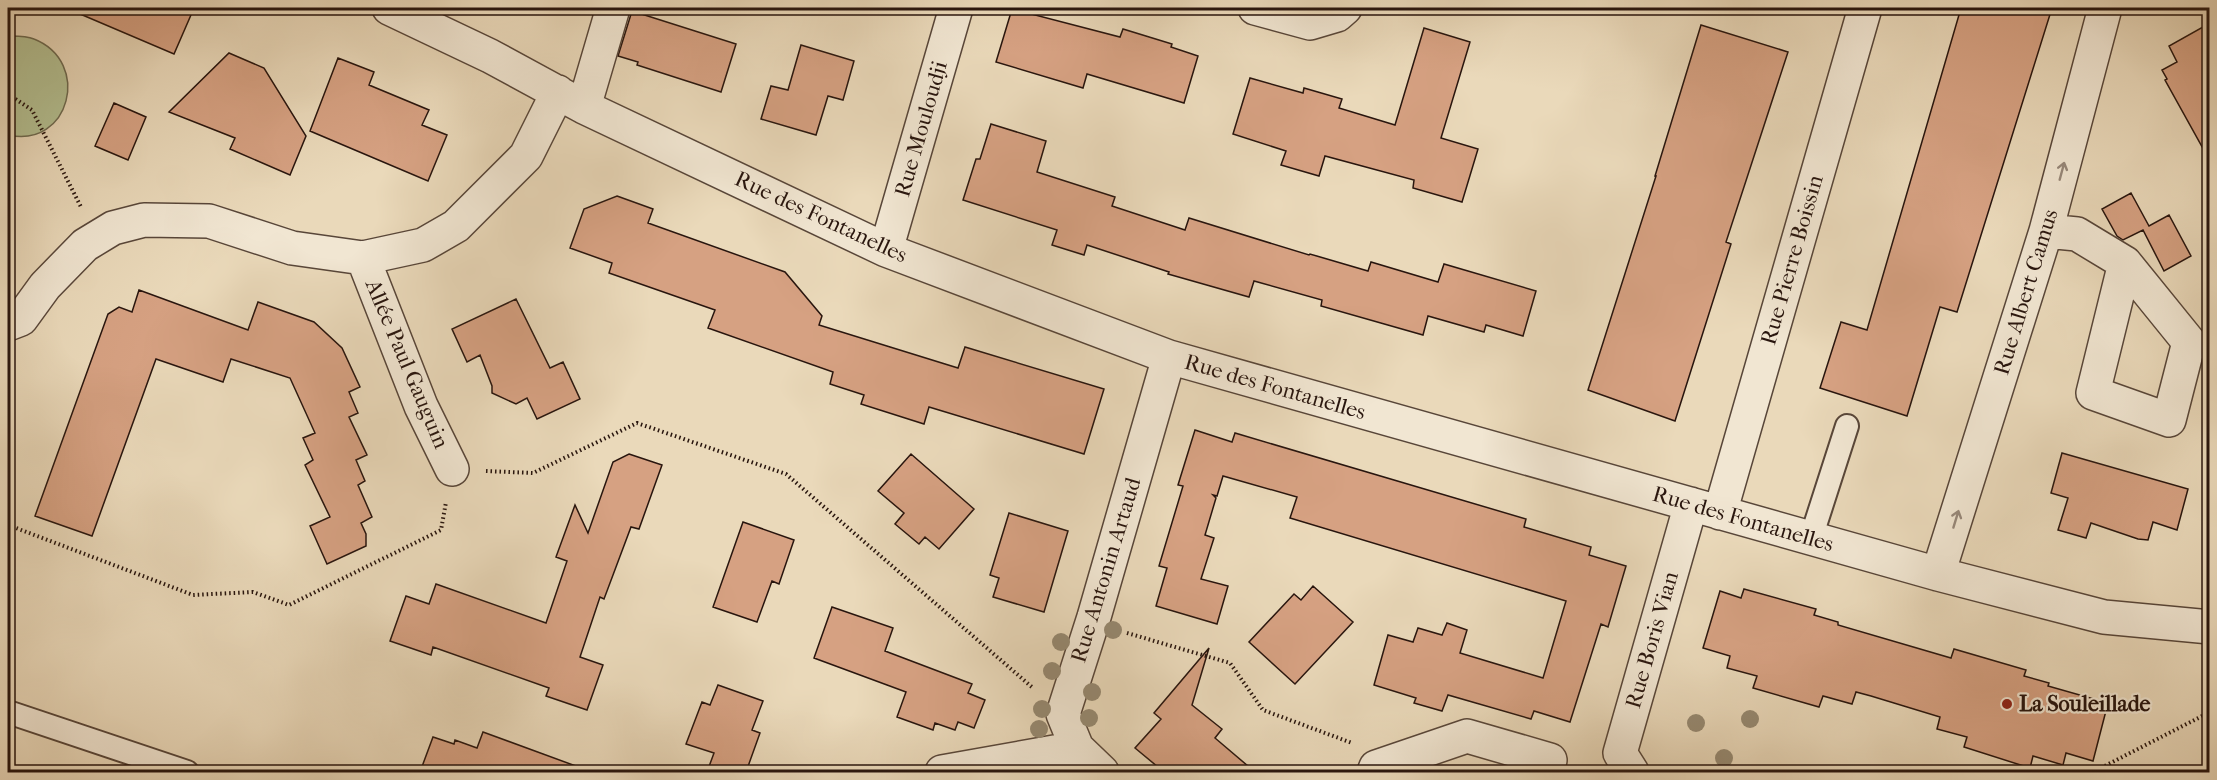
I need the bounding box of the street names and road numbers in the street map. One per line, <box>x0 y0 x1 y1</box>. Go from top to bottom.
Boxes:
street label: Rue Mouloudji <box>889 58 953 200</box>
street label: Rue des Fontanelles <box>731 166 911 268</box>
street label: Rue Pierre Boissin <box>1755 172 1829 348</box>
street label: Rue Albert Camus <box>1988 206 2064 378</box>
street label: Allée Paul Gauguin <box>359 275 454 453</box>
street label: Rue des Fontanelles <box>1182 349 1368 425</box>
street label: Rue Antonin Artaud <box>1065 473 1147 666</box>
street label: Rue des Fontanelles <box>1650 481 1836 557</box>
street label: Rue Boris Vian <box>1620 568 1684 711</box>

